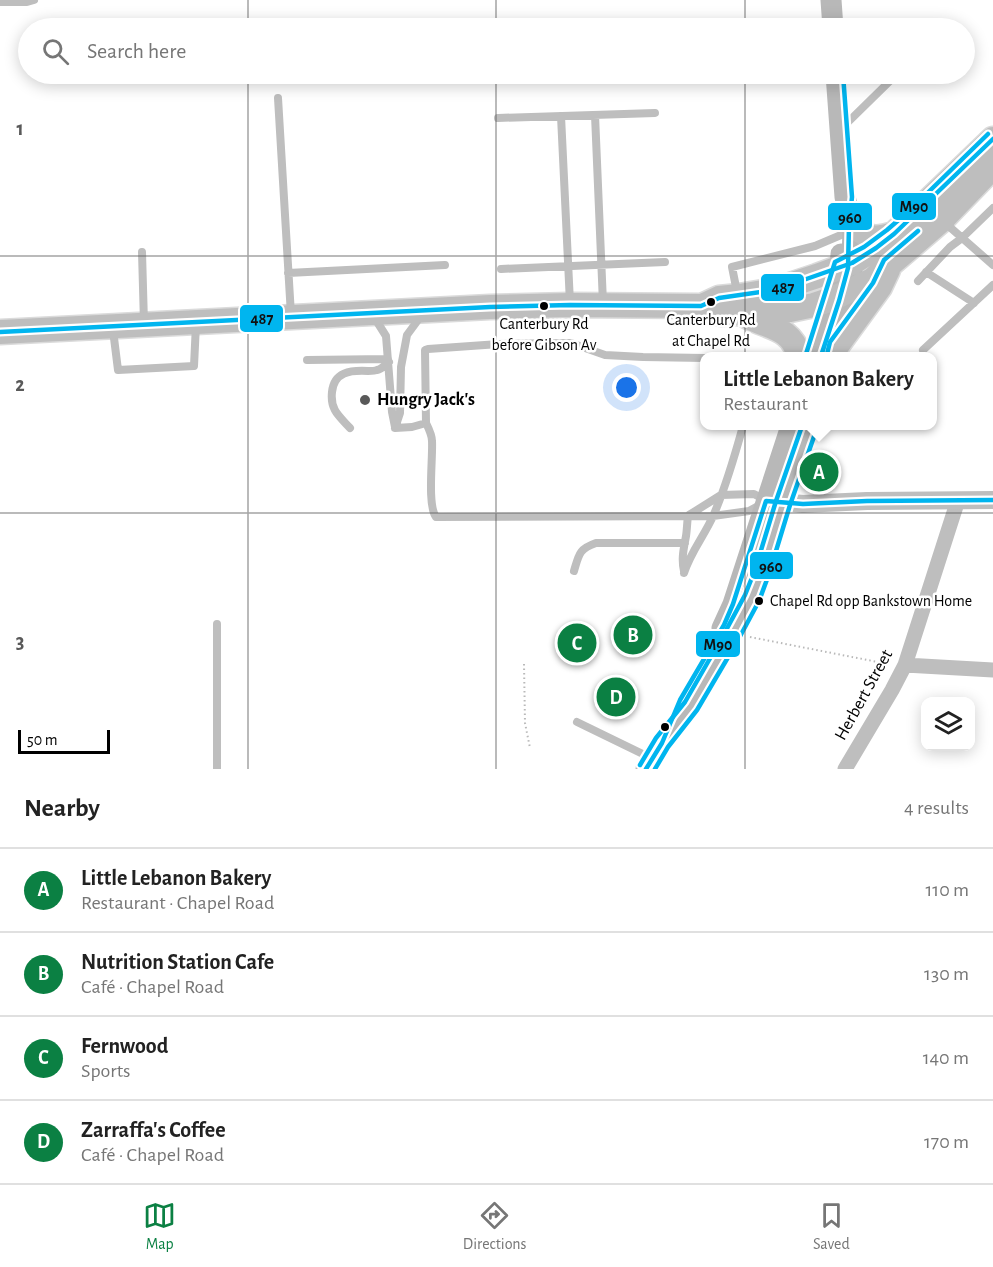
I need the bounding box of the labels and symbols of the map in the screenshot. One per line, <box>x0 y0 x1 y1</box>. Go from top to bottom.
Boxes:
text: 1 <box>16 119 24 139</box>
line badge: M90 <box>891 192 937 221</box>
text: M90 <box>900 199 928 215</box>
line badge: 960 <box>827 202 873 231</box>
text: 960 <box>838 210 862 226</box>
line badge: 487 <box>760 273 805 302</box>
text: 487 <box>772 280 795 296</box>
marker: Canterbury Rd at Chapel Rd <box>705 296 717 308</box>
marker: Canterbury Rd before Gibson Av <box>538 300 550 312</box>
line badge: 487 <box>239 304 284 333</box>
text: 487 <box>251 311 274 327</box>
place label: Canterbury Rd at Chapel Rd <box>667 312 755 349</box>
place label: Canterbury Rd before Gibson Av <box>492 316 597 353</box>
your location <box>612 373 641 402</box>
text: 2 <box>15 375 25 395</box>
place label: Hungry Jack's <box>377 391 475 409</box>
marker: Hungry Jack's <box>358 393 372 407</box>
pin: A <box>800 450 838 494</box>
line badge: 960 <box>749 551 794 580</box>
text: 960 <box>759 559 783 575</box>
place label: Chapel Rd opp Bankstown Home <box>770 593 972 609</box>
marker: Chapel Rd opp Bankstown Home <box>753 595 765 607</box>
pin: B <box>614 612 652 658</box>
pin: C <box>558 620 596 666</box>
line badge: M90 <box>695 630 741 658</box>
text: 3 <box>16 632 24 652</box>
text: M90 <box>704 637 732 653</box>
street label: Herbert Street <box>832 646 896 743</box>
pin: D <box>596 674 636 720</box>
unlabelled marker <box>659 721 671 733</box>
scale bar <box>18 727 110 754</box>

